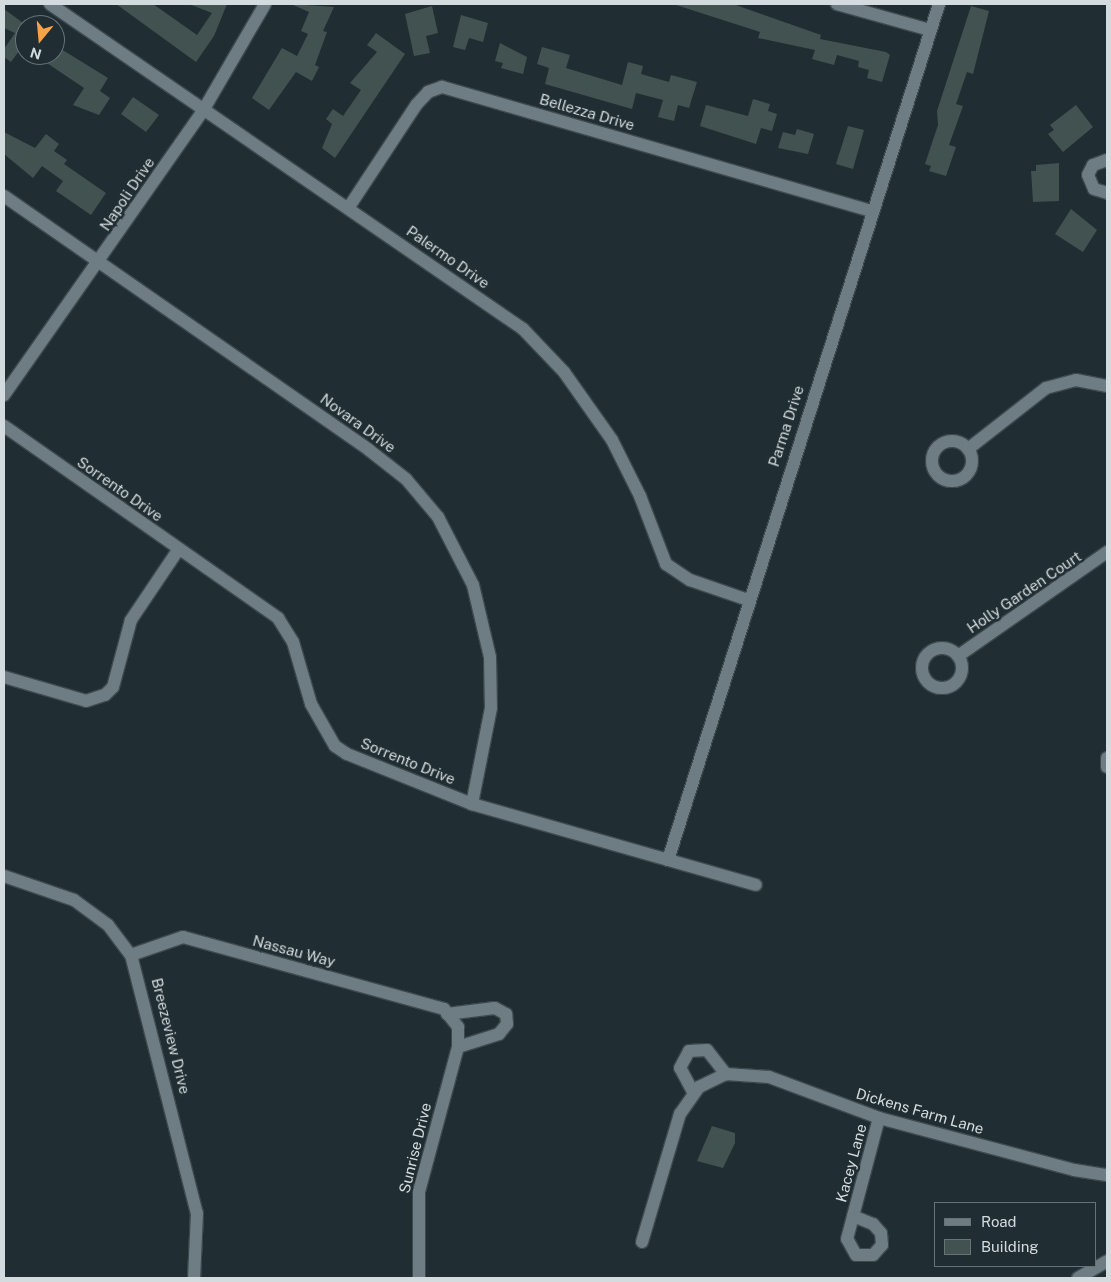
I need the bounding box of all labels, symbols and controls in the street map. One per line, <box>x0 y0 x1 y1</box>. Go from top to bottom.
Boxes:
north arrow <box>15 15 65 65</box>
text: N <box>28 44 43 63</box>
street label: Bellezza Drive <box>537 90 637 134</box>
street label: Napoli Drive <box>96 154 158 234</box>
street label: Palermo Drive <box>403 222 493 292</box>
street label: Parma Drive <box>764 383 808 469</box>
street label: Novara Drive <box>317 390 399 456</box>
street label: Sorrento Drive <box>74 453 166 525</box>
street label: Holly Garden Court <box>963 547 1085 637</box>
street label: Sorrento Drive <box>358 734 458 788</box>
street label: Nassau Way <box>251 931 337 971</box>
street label: Breezeview Drive <box>148 976 194 1096</box>
street label: Dickens Farm Lane <box>854 1084 986 1138</box>
street label: Sunrise Drive <box>395 1101 435 1195</box>
street label: Kacey Lane <box>832 1122 870 1204</box>
legend <box>934 1202 1096 1267</box>
text: Road <box>981 1213 1017 1230</box>
text: Building <box>981 1238 1039 1255</box>

